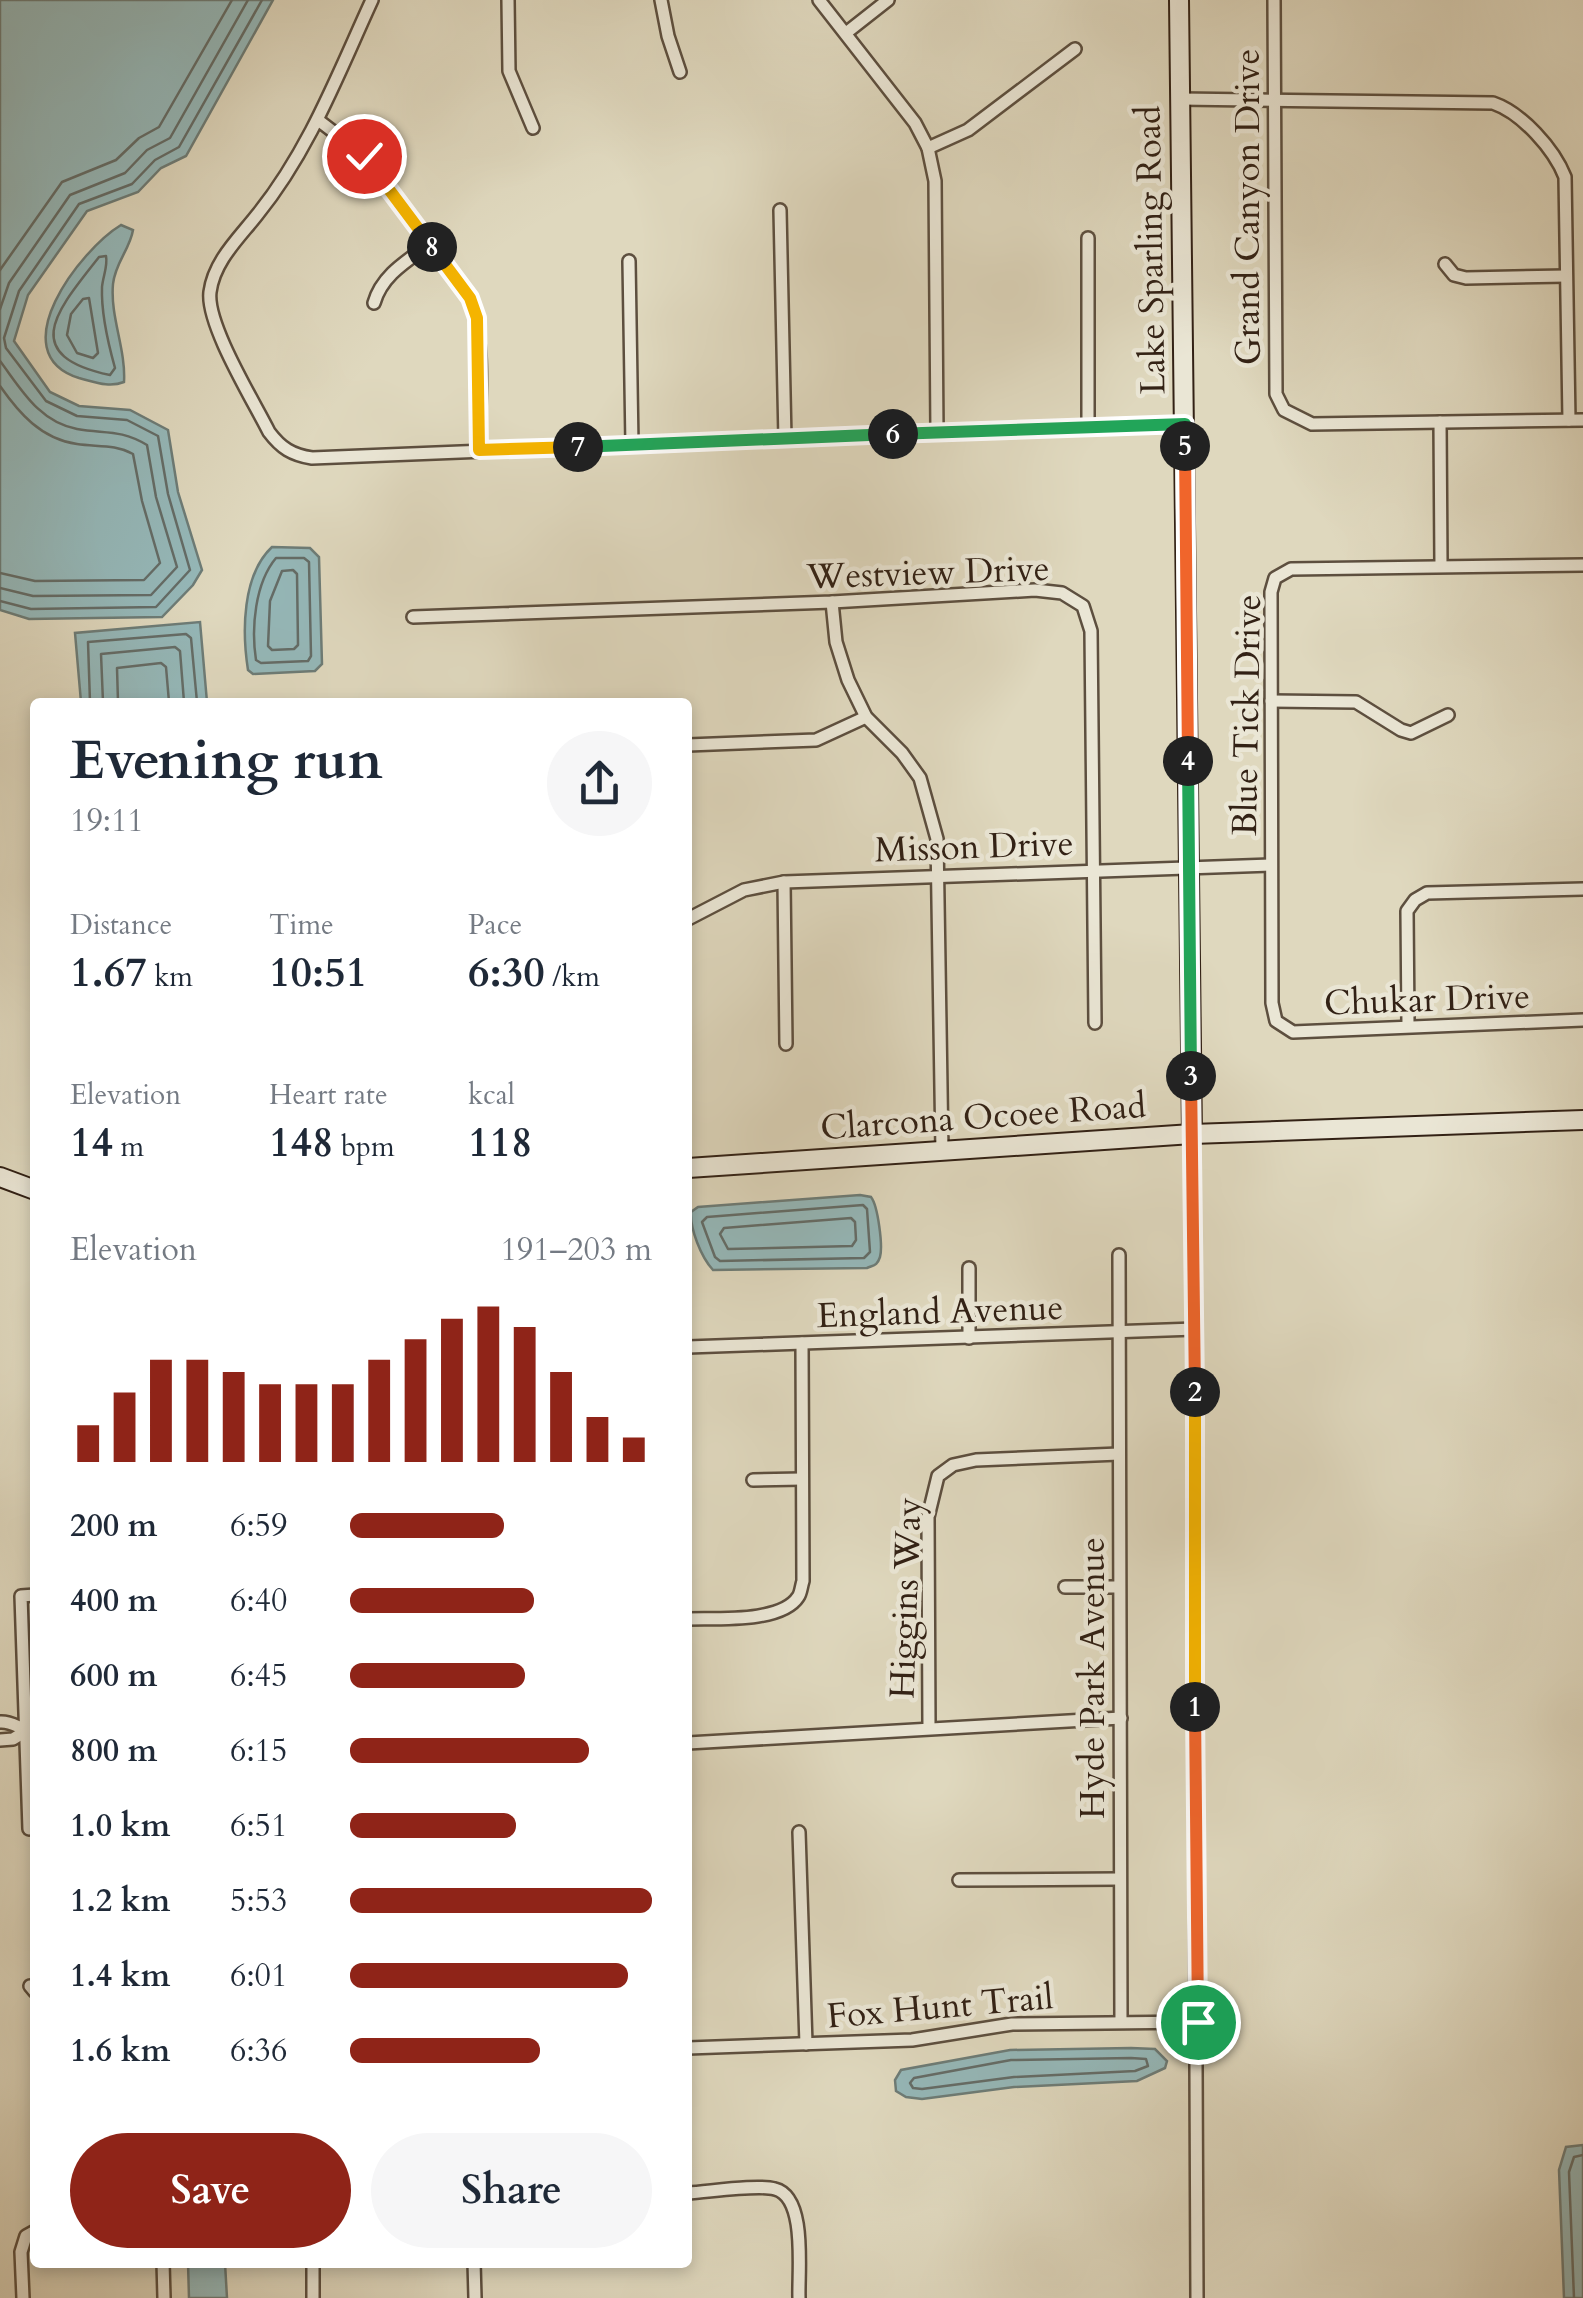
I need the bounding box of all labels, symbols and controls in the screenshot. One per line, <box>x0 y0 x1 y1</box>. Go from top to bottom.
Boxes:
street label: Grand Canyon Drive <box>1224 49 1272 365</box>
street label: Lake Sparling Road <box>1124 105 1178 395</box>
pin <box>322 114 407 199</box>
icon: check <box>337 129 392 184</box>
pin: 8 <box>407 222 457 272</box>
text: 8 <box>425 228 439 266</box>
pin: 6 <box>868 409 918 459</box>
text: 6 <box>886 415 900 453</box>
pin: 5 <box>1160 421 1210 471</box>
pin: 7 <box>553 422 603 472</box>
text: 5 <box>1178 427 1192 465</box>
text: 7 <box>571 428 585 466</box>
street label: Westview Drive <box>805 545 1050 601</box>
street label: Blue Tick Drive <box>1221 594 1273 836</box>
text: Evening run <box>70 724 383 798</box>
button: share <box>547 731 652 836</box>
pin: 4 <box>1163 736 1213 786</box>
text: 4 <box>1181 742 1195 780</box>
text: 19:11 <box>70 799 144 843</box>
street label: Misson Drive <box>874 820 1074 874</box>
text: Distance <box>70 906 172 944</box>
text: Time <box>269 906 334 944</box>
text: Pace <box>468 906 522 944</box>
text: 1.67 <box>70 944 147 1001</box>
text: 10:51 <box>269 944 367 1001</box>
text: 6:30 <box>468 944 545 1001</box>
text: km <box>147 958 193 996</box>
text: /km <box>545 958 600 996</box>
street label: Chukar Drive <box>1323 972 1531 1028</box>
pin: 3 <box>1166 1051 1216 1101</box>
text: 3 <box>1184 1057 1198 1095</box>
text: Elevation <box>70 1076 181 1114</box>
text: Heart rate <box>269 1076 388 1114</box>
text: kcal <box>468 1076 515 1114</box>
street label: Clarcona Ocoee Road <box>819 1082 1148 1152</box>
text: 14 <box>70 1114 113 1171</box>
text: 148 <box>269 1114 334 1171</box>
text: 118 <box>468 1114 533 1171</box>
text: m <box>113 1128 144 1166</box>
text: bpm <box>334 1128 395 1166</box>
text: Elevation <box>70 1228 197 1272</box>
text: 191–203 m <box>500 1228 652 1272</box>
street label: England Avenue <box>816 1284 1064 1340</box>
pin: 2 <box>1170 1367 1220 1417</box>
text: 2 <box>1188 1373 1202 1411</box>
street label: Higgins Way <box>878 1496 934 1700</box>
text: 200 m <box>70 1504 157 1548</box>
text: 6:59 <box>230 1504 287 1548</box>
street label: Hyde Park Avenue <box>1069 1537 1117 1819</box>
text: 400 m <box>70 1579 157 1623</box>
text: 6:40 <box>230 1579 287 1623</box>
text: 600 m <box>70 1654 157 1698</box>
text: 6:45 <box>230 1654 287 1698</box>
pin: 1 <box>1170 1682 1220 1732</box>
text: 1 <box>1188 1688 1202 1726</box>
text: 800 m <box>70 1729 157 1773</box>
text: 6:15 <box>230 1729 287 1773</box>
text: 1.0 km <box>70 1804 170 1848</box>
text: 6:51 <box>230 1804 287 1848</box>
text: 1.2 km <box>70 1879 170 1923</box>
text: 5:53 <box>230 1879 287 1923</box>
text: 1.4 km <box>70 1954 170 1998</box>
text: 6:01 <box>230 1954 287 1998</box>
street label: Fox Hunt Trail <box>825 1973 1055 2041</box>
pin <box>1156 1980 1241 2065</box>
icon: arrive <box>1171 1995 1226 2050</box>
text: 1.6 km <box>70 2029 170 2073</box>
text: 6:36 <box>230 2029 287 2073</box>
button: Save <box>70 2133 351 2248</box>
button: Share <box>371 2133 652 2248</box>

